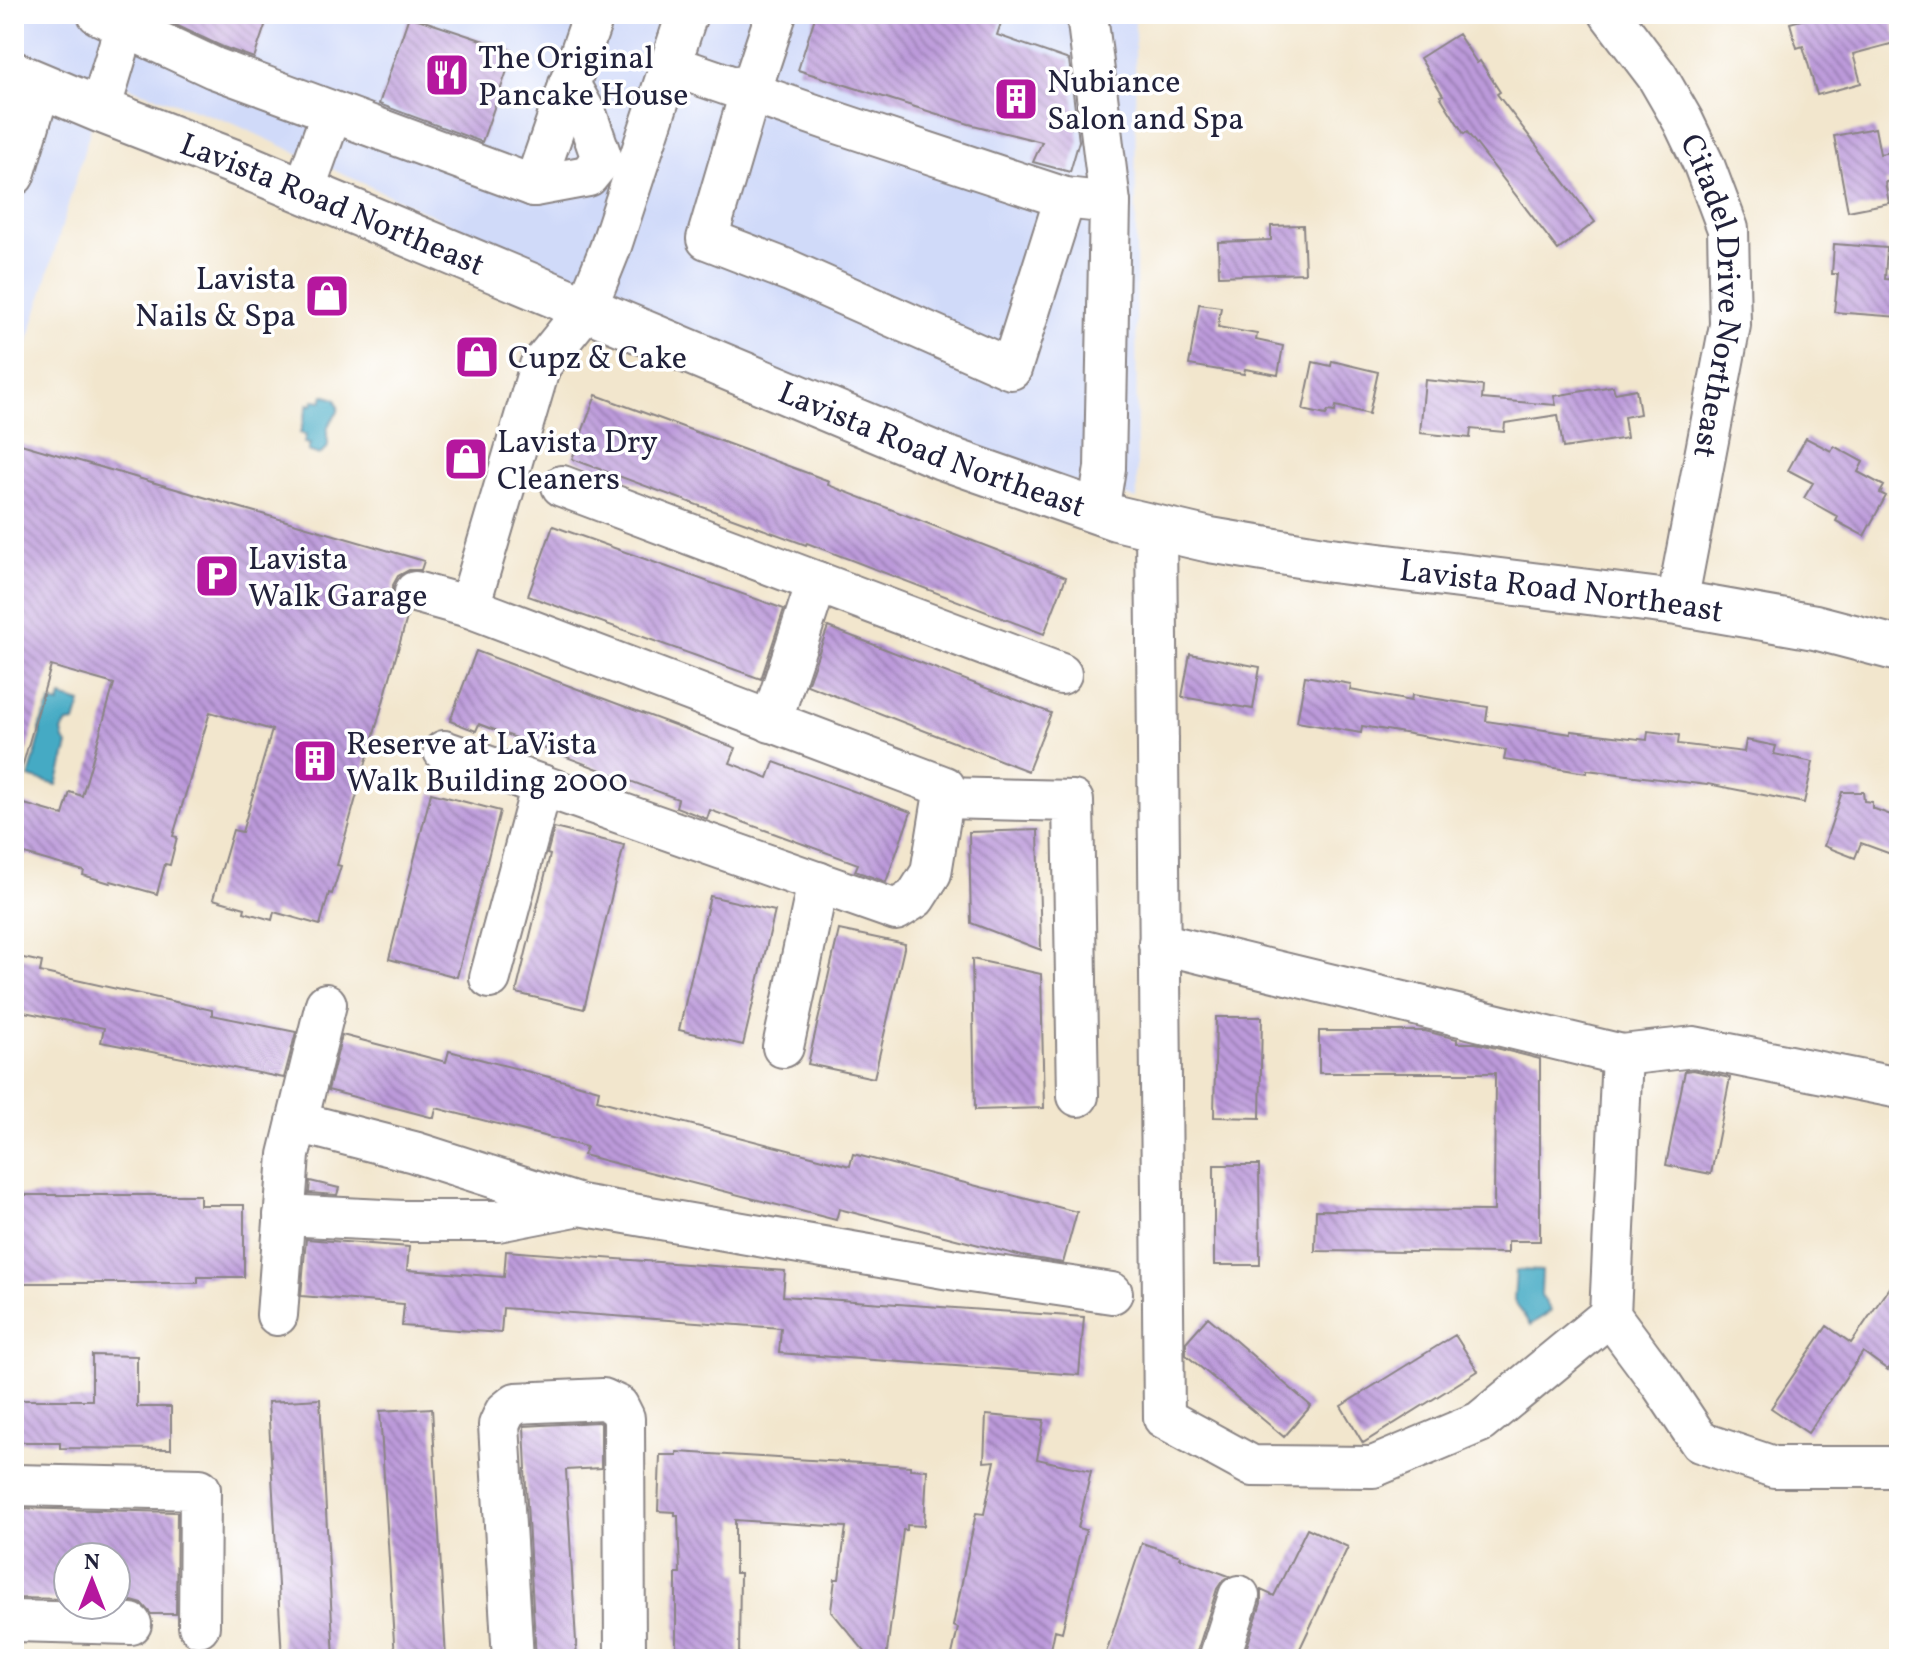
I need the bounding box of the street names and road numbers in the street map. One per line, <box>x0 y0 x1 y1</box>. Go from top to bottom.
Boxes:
street label: Lavista Road Northeast <box>173 124 491 289</box>
street label: Citadel Drive Northeast <box>1667 127 1750 461</box>
street label: Lavista Road Northeast <box>771 372 1091 531</box>
street label: Lavista Road Northeast <box>1397 550 1726 636</box>

